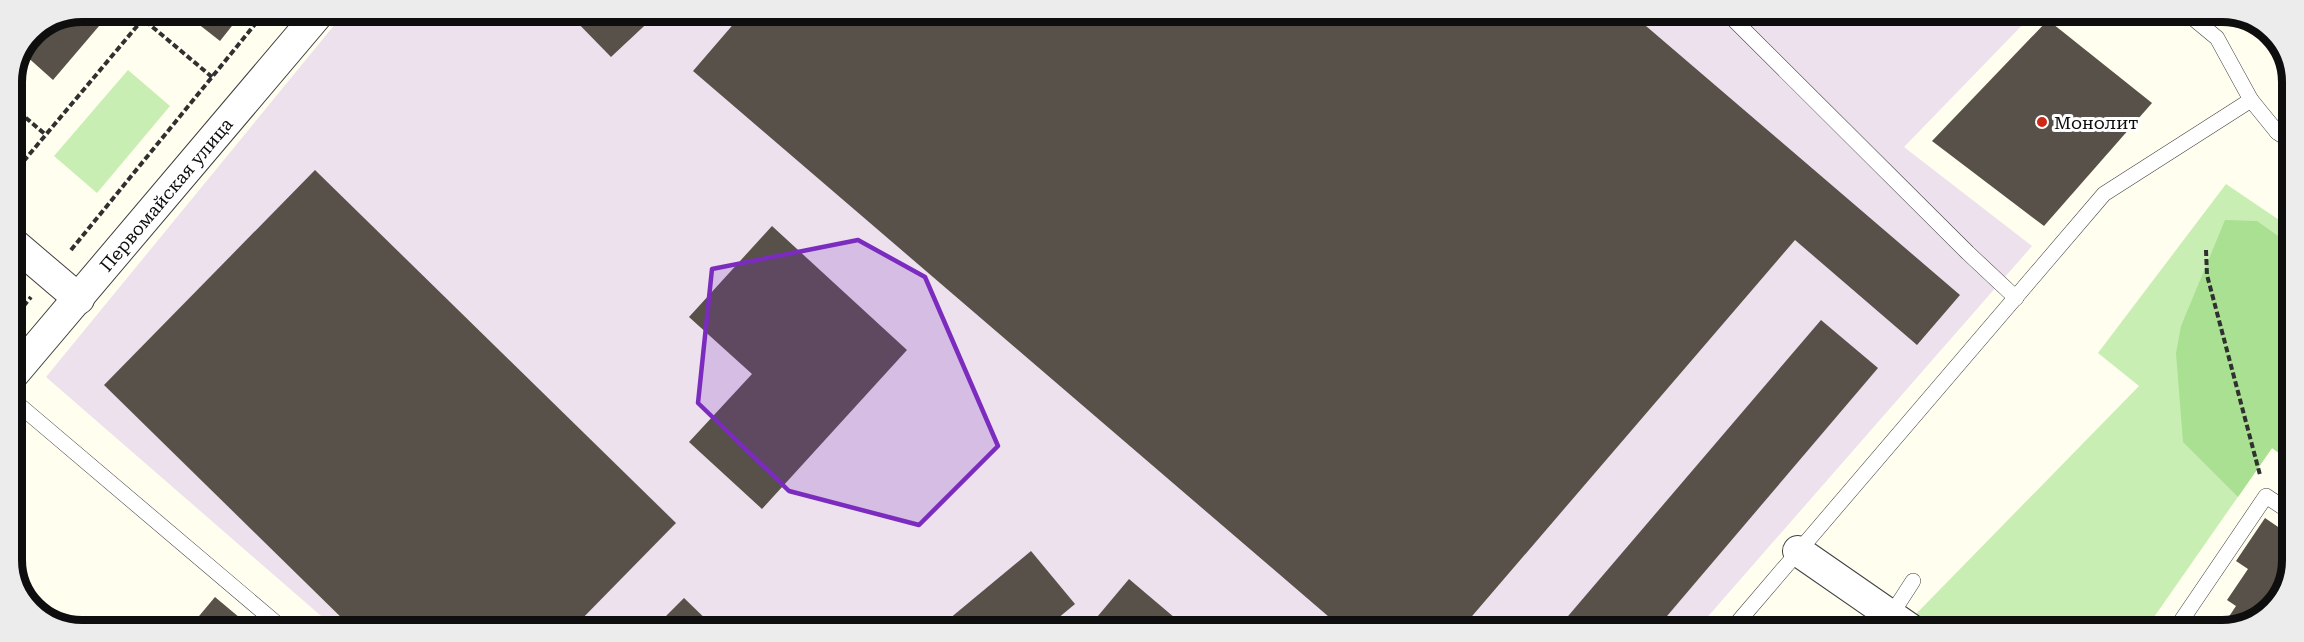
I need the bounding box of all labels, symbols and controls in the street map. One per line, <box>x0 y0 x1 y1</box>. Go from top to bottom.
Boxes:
place label: Монолит <box>2054 112 2138 133</box>
street label: Первомайская улица <box>95 113 237 275</box>
marker: Монолит <box>2035 115 2049 129</box>

